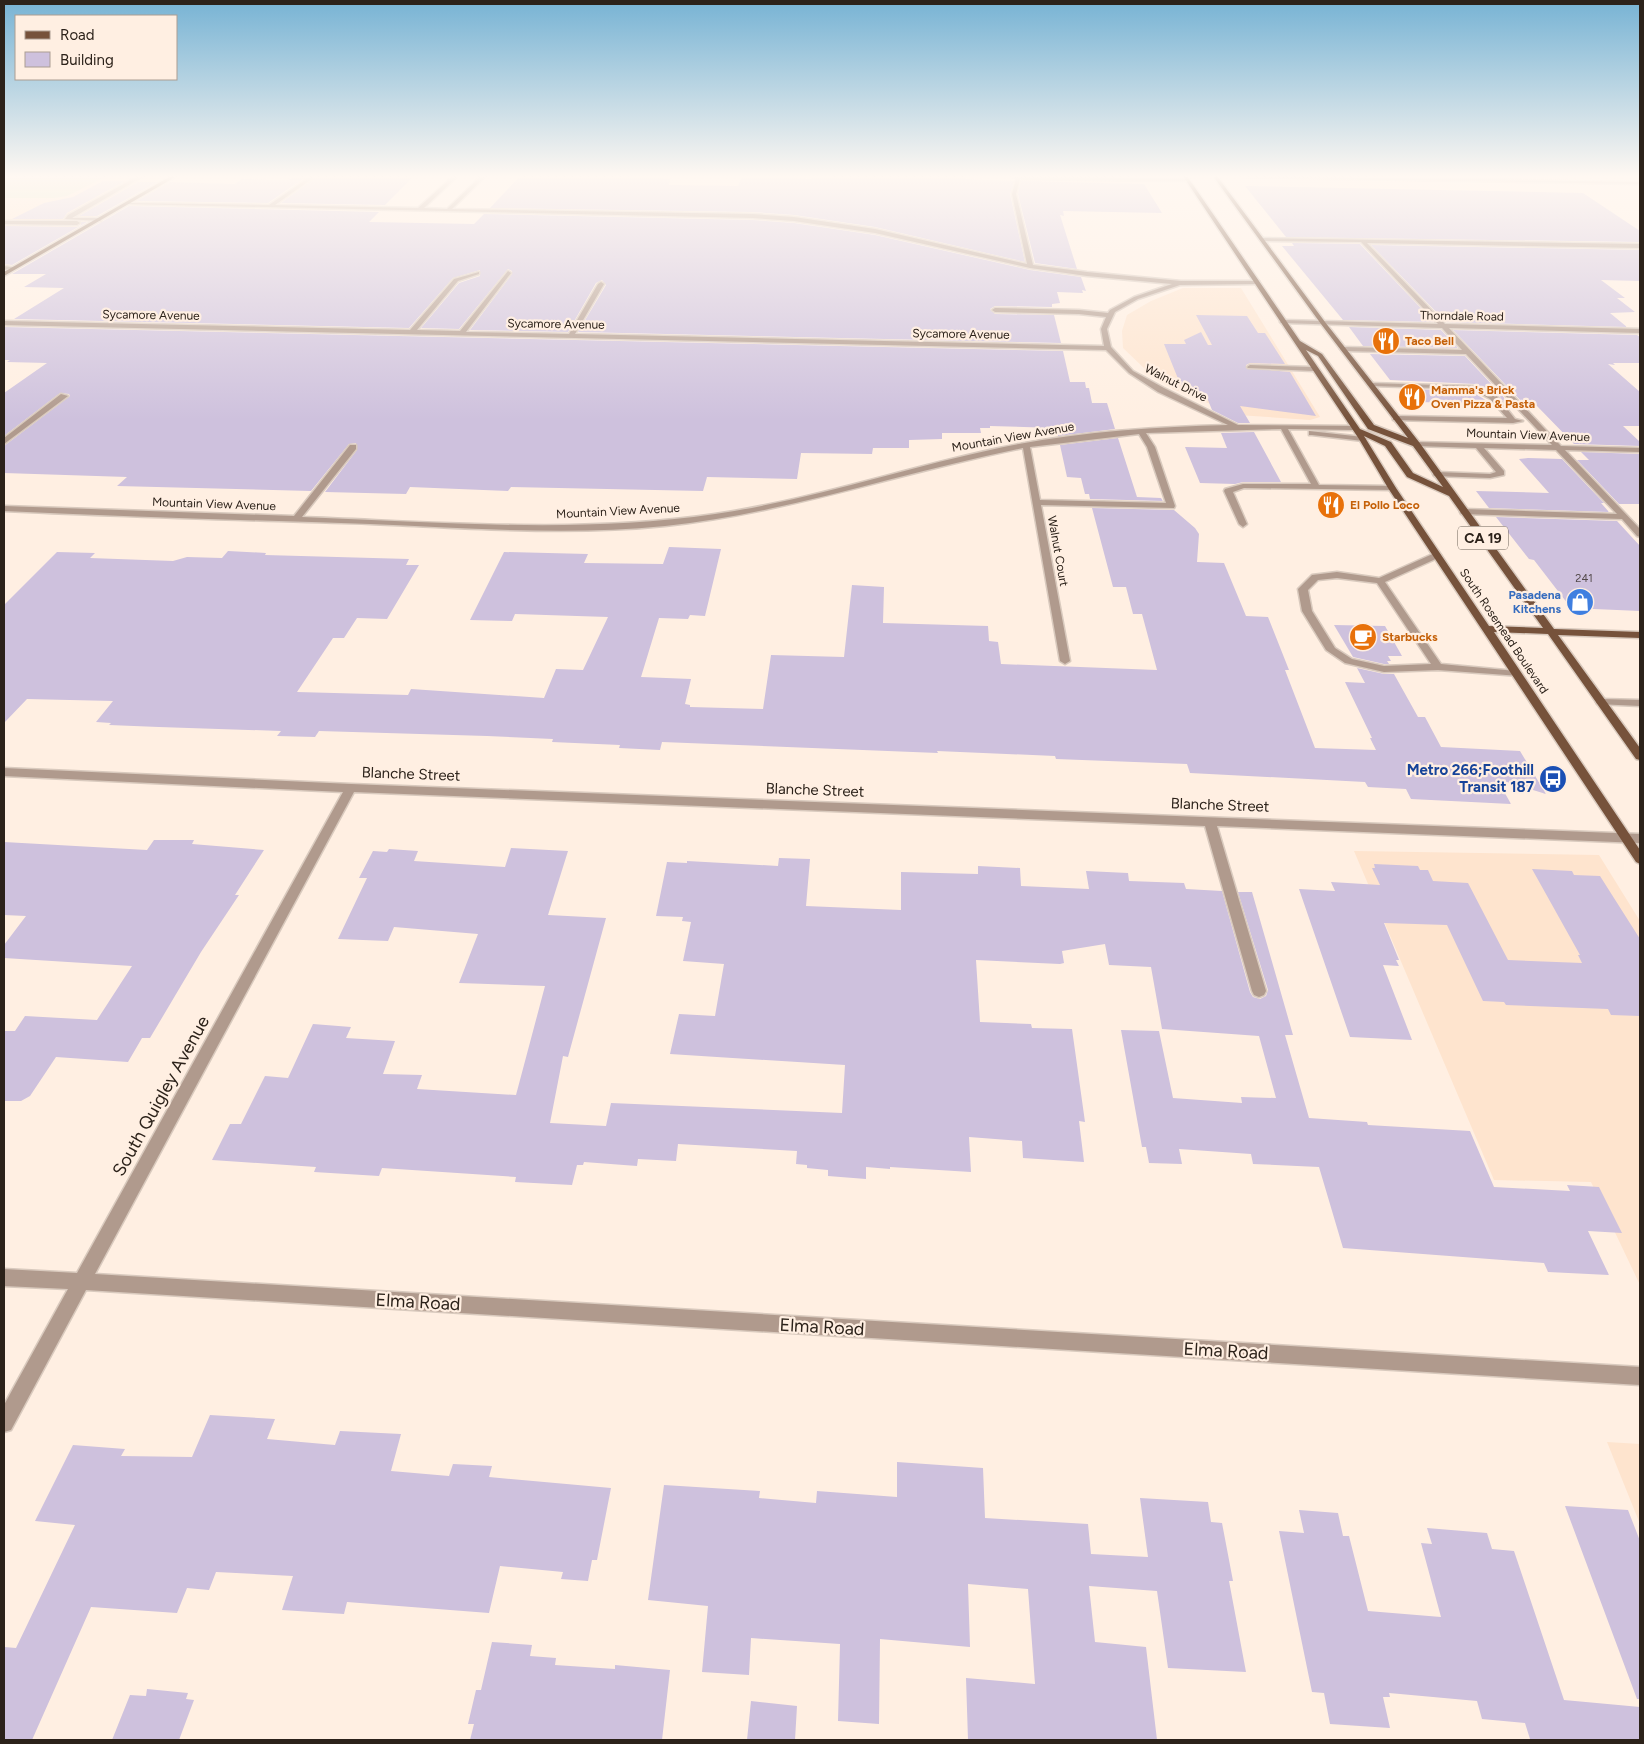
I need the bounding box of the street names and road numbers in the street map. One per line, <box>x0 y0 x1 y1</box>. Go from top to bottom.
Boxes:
street label: Sycamore Avenue <box>102 307 200 323</box>
street label: Thorndale Road <box>1420 308 1504 324</box>
street label: Sycamore Avenue <box>507 316 605 332</box>
street label: Sycamore Avenue <box>912 326 1010 342</box>
street label: Walnut Drive <box>1142 361 1210 405</box>
street label: Mountain View Avenue <box>951 419 1076 455</box>
street label: Mountain View Avenue <box>1466 426 1591 444</box>
street label: Mountain View Avenue <box>152 495 277 513</box>
street label: Mountain View Avenue <box>556 501 681 521</box>
street label: Walnut Court <box>1045 515 1071 588</box>
road number: CA 19 <box>1458 526 1508 550</box>
street label: South Rosemead Boulevard <box>1457 566 1551 696</box>
street label: Blanche Street <box>361 763 461 785</box>
street label: Blanche Street <box>765 779 865 801</box>
street label: Blanche Street <box>1170 794 1270 816</box>
street label: South Quigley Avenue <box>108 1012 214 1180</box>
street label: Elma Road <box>375 1289 461 1315</box>
street label: Elma Road <box>779 1314 865 1340</box>
street label: Elma Road <box>1183 1338 1269 1364</box>

